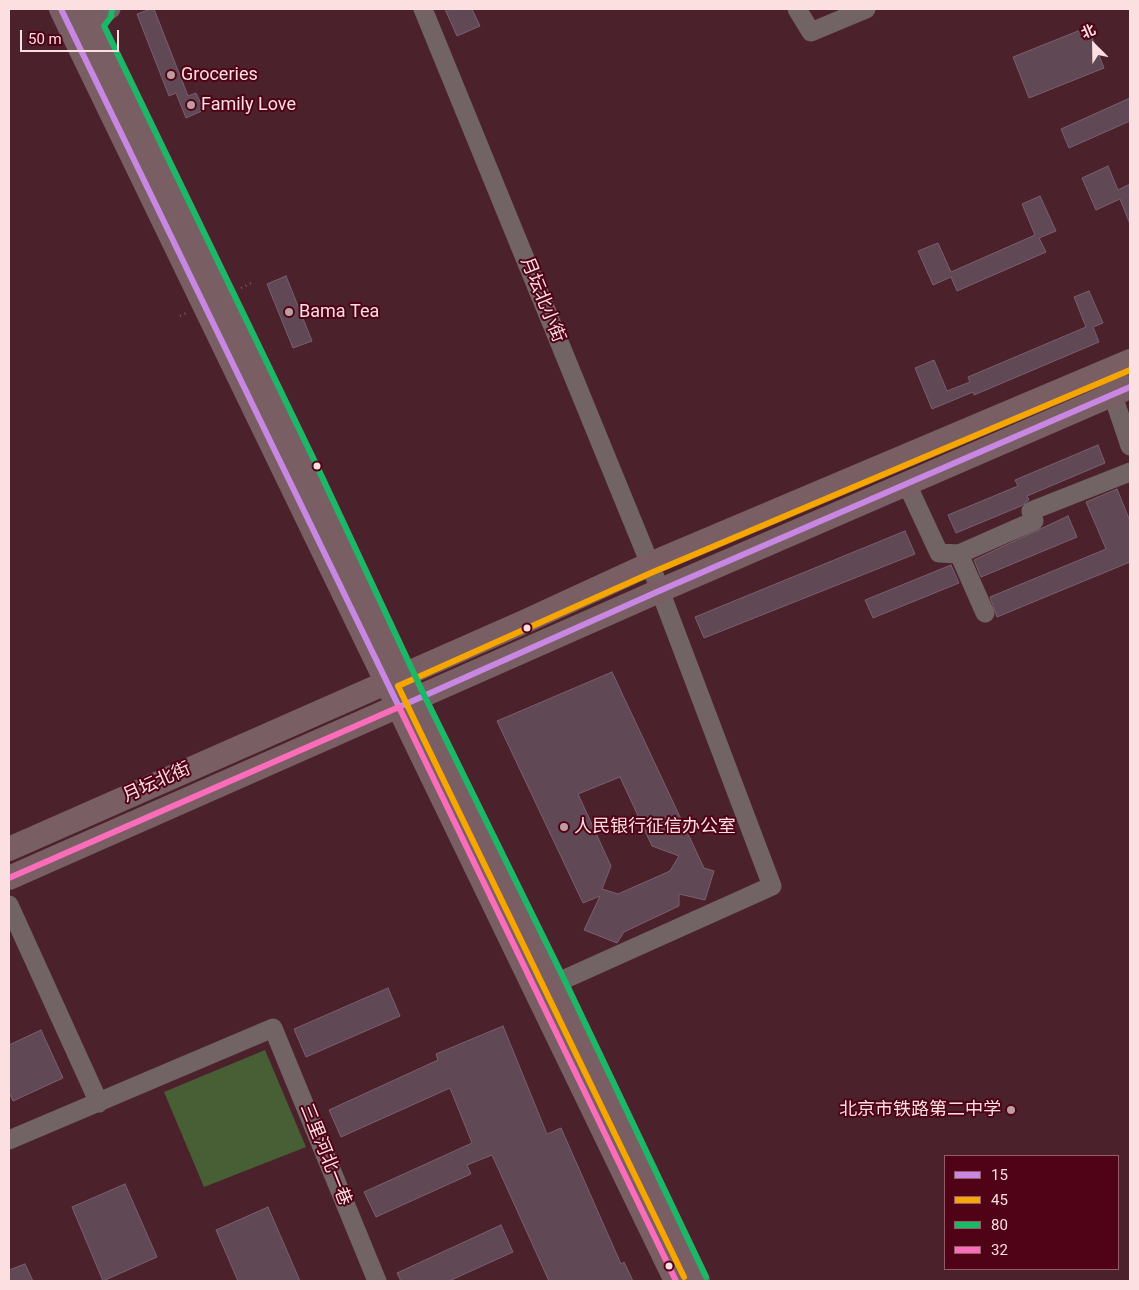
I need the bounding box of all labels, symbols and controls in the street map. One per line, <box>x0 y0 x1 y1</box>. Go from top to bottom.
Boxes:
scale bar <box>22 20 121 52</box>
north arrow <box>1069 20 1119 70</box>
text: 北 <box>1079 21 1098 41</box>
text: 50 m <box>28 30 62 48</box>
place label: Groceries <box>181 64 258 86</box>
marker: Groceries <box>165 69 177 81</box>
place label: Family Love <box>201 94 296 116</box>
marker: Family Love <box>185 99 197 111</box>
street label: 月坛北小街 <box>515 254 569 346</box>
place label: Bama Tea <box>299 301 379 323</box>
marker: Bama Tea <box>283 306 295 318</box>
unlabelled marker <box>312 461 322 471</box>
unlabelled marker <box>522 623 532 633</box>
street label: 月坛北街 <box>120 758 194 808</box>
place label: 人民银行征信办公室 <box>574 816 736 838</box>
marker: 人民银行征信办公室 <box>558 821 570 833</box>
place label: 北京市铁路第二中学 <box>839 1099 1001 1121</box>
street label: 三里河北一巷 <box>295 1101 355 1209</box>
marker: 北京市铁路第二中学 <box>1005 1104 1017 1116</box>
legend <box>944 1155 1119 1270</box>
text: 15 <box>991 1166 1008 1184</box>
text: 45 <box>991 1191 1008 1209</box>
text: 80 <box>991 1216 1008 1234</box>
text: 32 <box>991 1241 1008 1259</box>
unlabelled marker <box>664 1261 674 1271</box>

